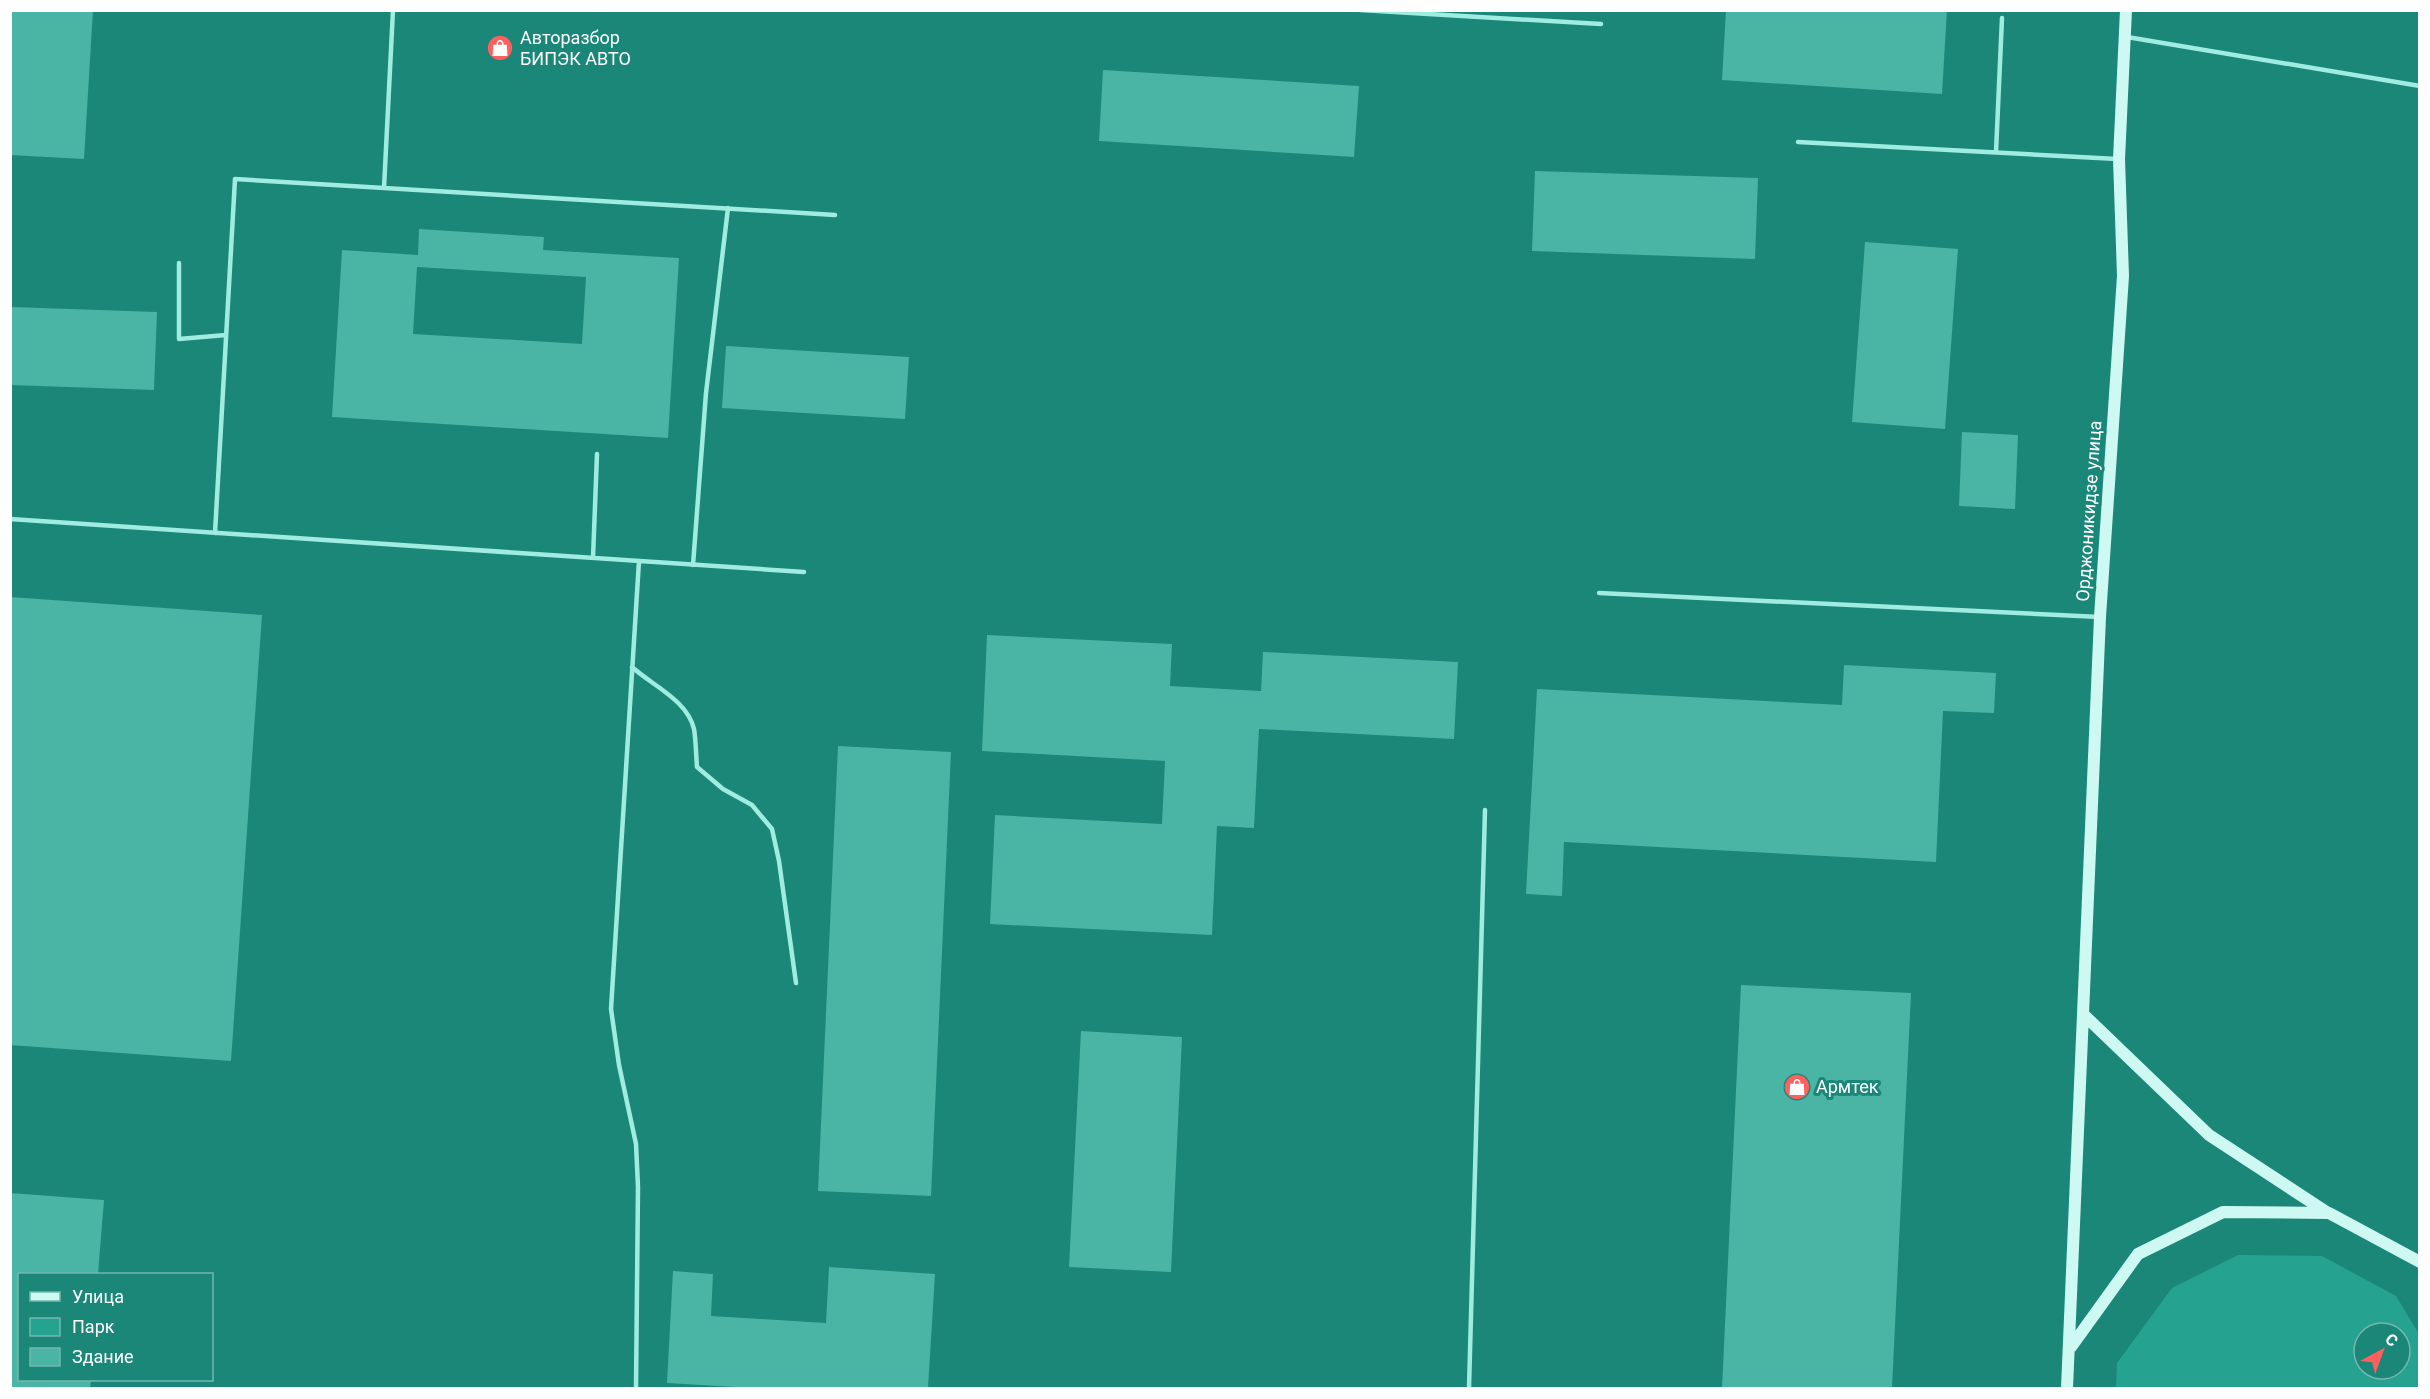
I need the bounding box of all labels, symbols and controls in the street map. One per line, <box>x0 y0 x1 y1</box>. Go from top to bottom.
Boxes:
place label: Авторазбор БИПЭК АВТО <box>520 27 631 69</box>
shop icon: Авторазбор БИПЭК АВТО <box>485 33 515 63</box>
street label: Орджоникидзе улица <box>2072 420 2105 602</box>
shop icon: Армтек <box>1782 1072 1812 1102</box>
place label: Армтек <box>1816 1076 1879 1097</box>
legend <box>18 1273 213 1381</box>
text: Улица <box>72 1286 124 1307</box>
text: Парк <box>72 1316 115 1337</box>
north arrow <box>2352 1321 2412 1381</box>
text: С <box>2381 1329 2402 1351</box>
text: Здание <box>72 1346 134 1367</box>

